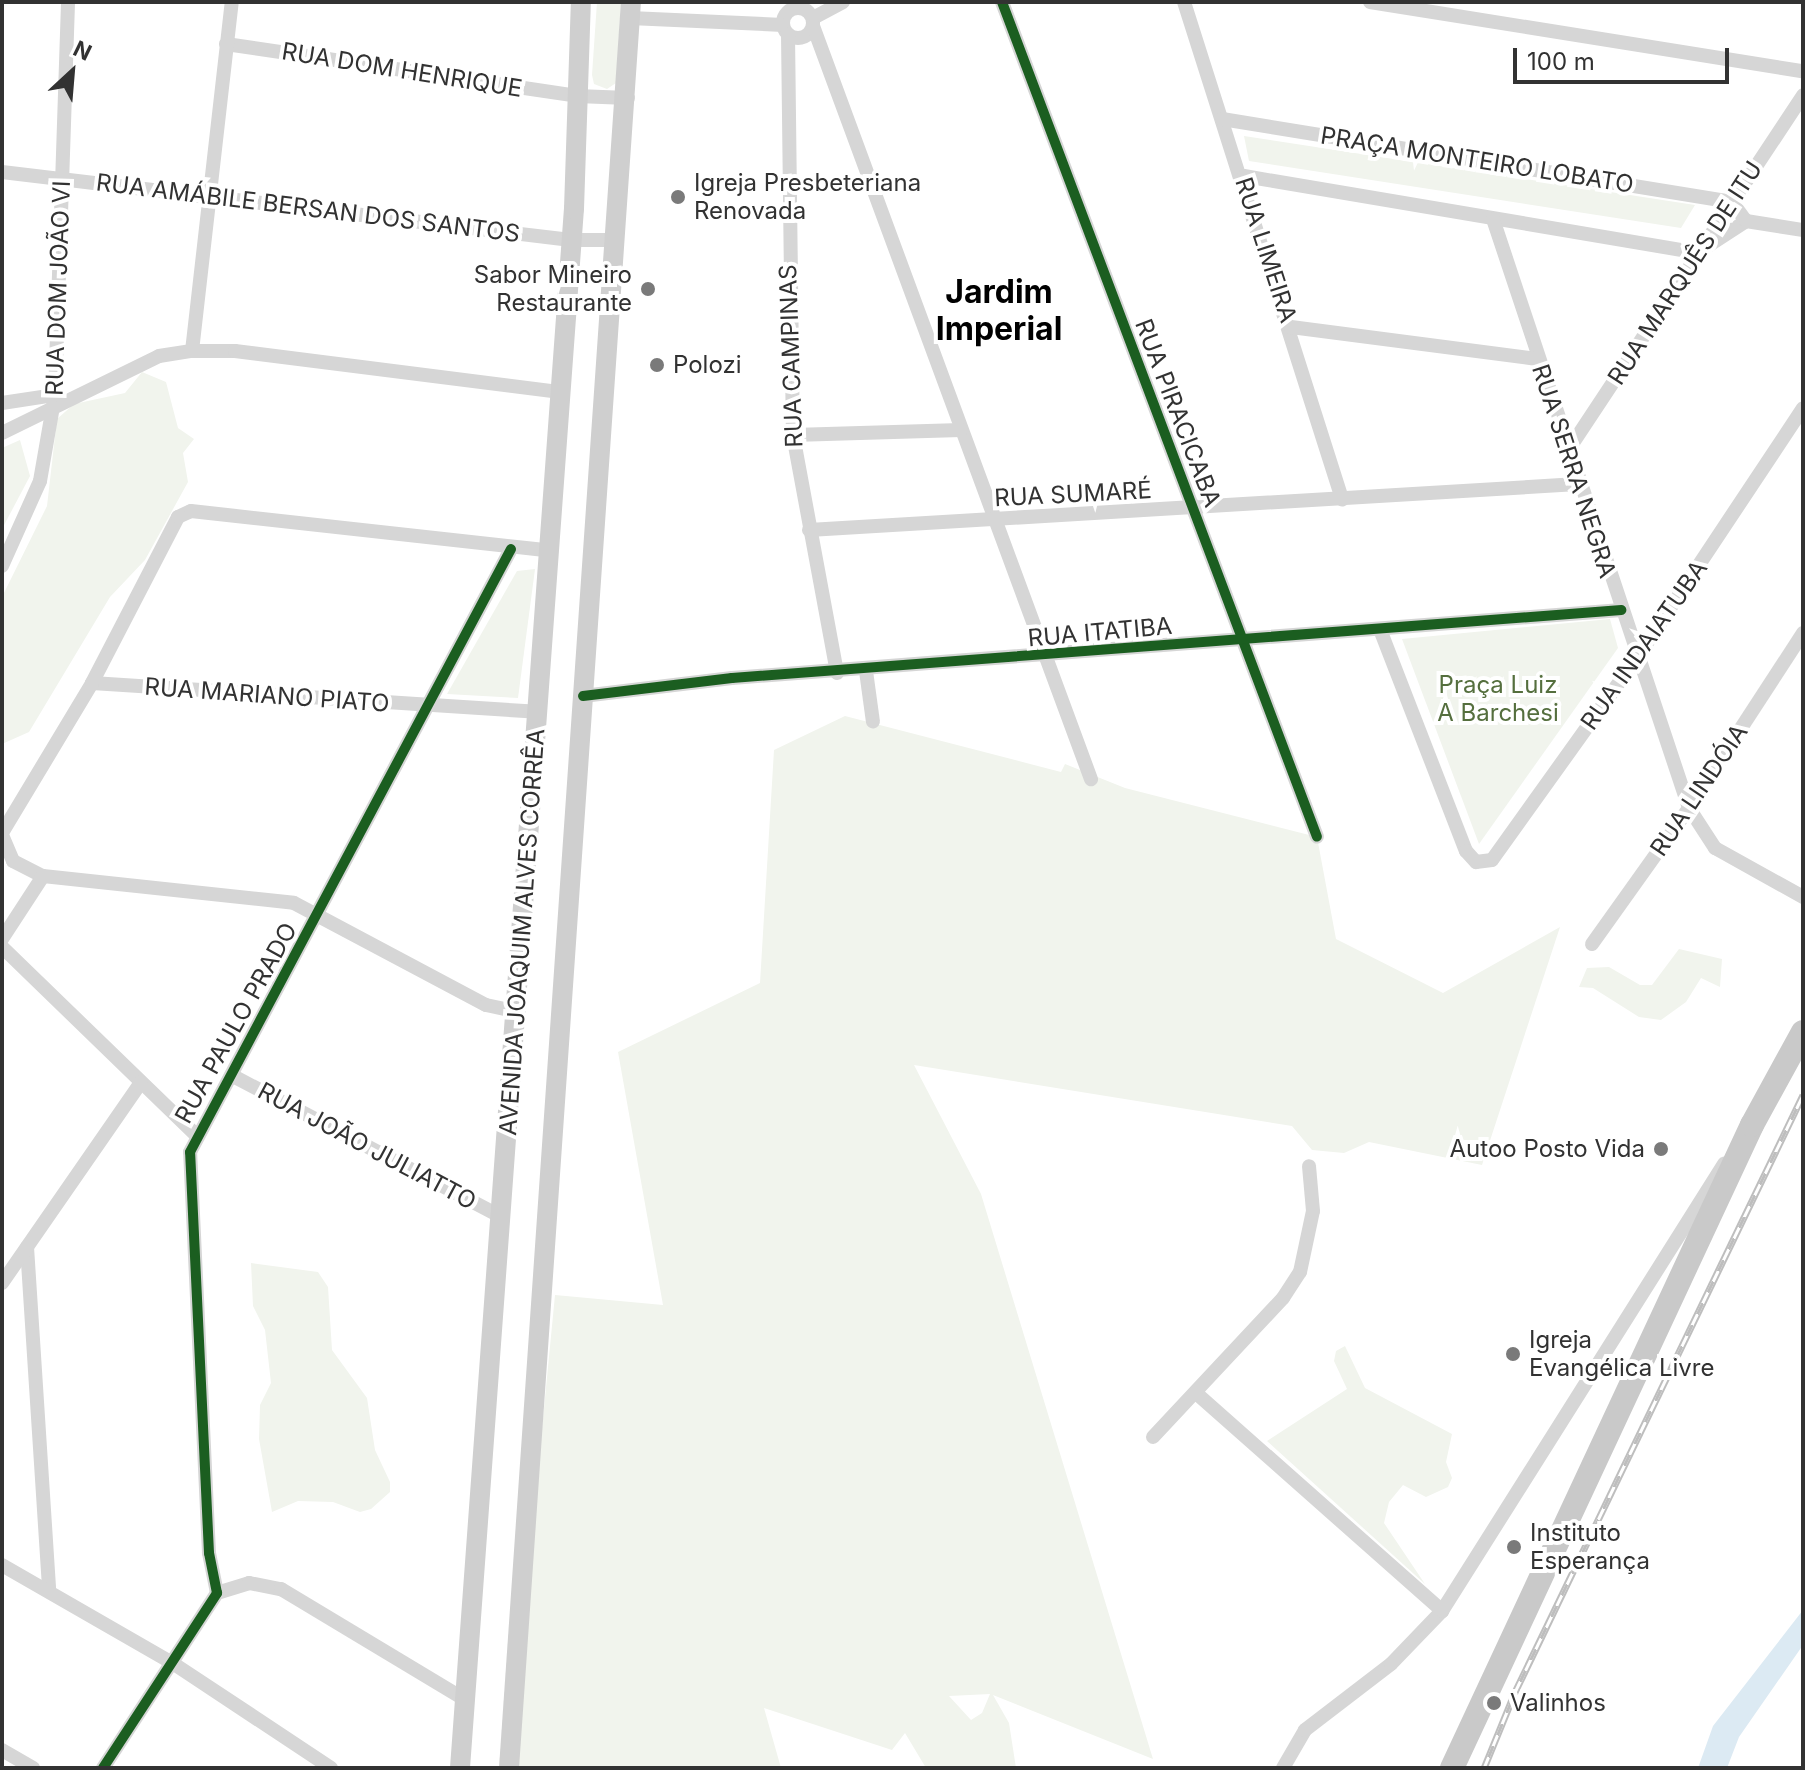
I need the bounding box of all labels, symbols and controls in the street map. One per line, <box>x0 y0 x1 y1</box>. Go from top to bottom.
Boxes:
north arrow <box>32 32 112 112</box>
scale bar <box>1517 32 1733 82</box>
text: N <box>69 35 96 66</box>
street label: RUA DOM HENRIQUE <box>280 37 524 103</box>
text: 100 m <box>1527 47 1595 76</box>
street label: PRAÇA MONTEIRO LOBATO <box>1318 121 1636 199</box>
street label: RUA MARQUÊS DE ITU <box>1602 156 1768 390</box>
street label: RUA AMÁBILE BERSAN DOS SANTOS <box>95 168 521 248</box>
place label: Igreja Presbeteriana Renovada <box>694 169 921 225</box>
street label: RUA LIMEIRA <box>1229 174 1303 326</box>
street label: RUA DOM JOÃO VI <box>40 180 76 396</box>
marker: Igreja Presbeteriana Renovada <box>669 188 687 206</box>
place label: Sabor Mineiro Restaurante <box>474 261 632 317</box>
street label: RUA CAMPINAS <box>773 264 809 448</box>
district label: Jardim Imperial <box>936 274 1062 349</box>
marker: Sabor Mineiro Restaurante <box>639 280 657 298</box>
street label: RUA PIRACICABA <box>1129 315 1227 511</box>
place label: Polozi <box>673 351 742 379</box>
marker: Polozi <box>648 356 666 374</box>
street label: RUA SERRA NEGRA <box>1526 361 1622 581</box>
street label: RUA SUMARÉ <box>994 475 1152 513</box>
street label: RUA INDAIATUBA <box>1575 555 1713 735</box>
street label: RUA ITATIBA <box>1027 611 1173 653</box>
park label: Praça Luiz A Barchesi <box>1437 671 1559 727</box>
street label: RUA MARIANO PIATO <box>144 672 390 718</box>
street label: RUA LINDÓIA <box>1644 719 1754 861</box>
street label: AVENIDA JOAQUIM ALVES CORRÊA <box>493 728 551 1136</box>
street label: RUA PAULO PRADO <box>169 918 303 1128</box>
street label: RUA JOÃO JULIATTO <box>253 1076 481 1216</box>
place label: Autoo Posto Vida <box>1450 1135 1645 1163</box>
marker: Autoo Posto Vida <box>1652 1140 1670 1158</box>
place label: Igreja Evangélica Livre <box>1529 1326 1714 1382</box>
marker: Igreja Evangélica Livre <box>1504 1345 1522 1363</box>
place label: Instituto Esperança <box>1530 1519 1650 1575</box>
marker: Instituto Esperança <box>1505 1538 1523 1556</box>
place label: Valinhos <box>1510 1689 1606 1717</box>
marker: Valinhos <box>1485 1694 1503 1712</box>

